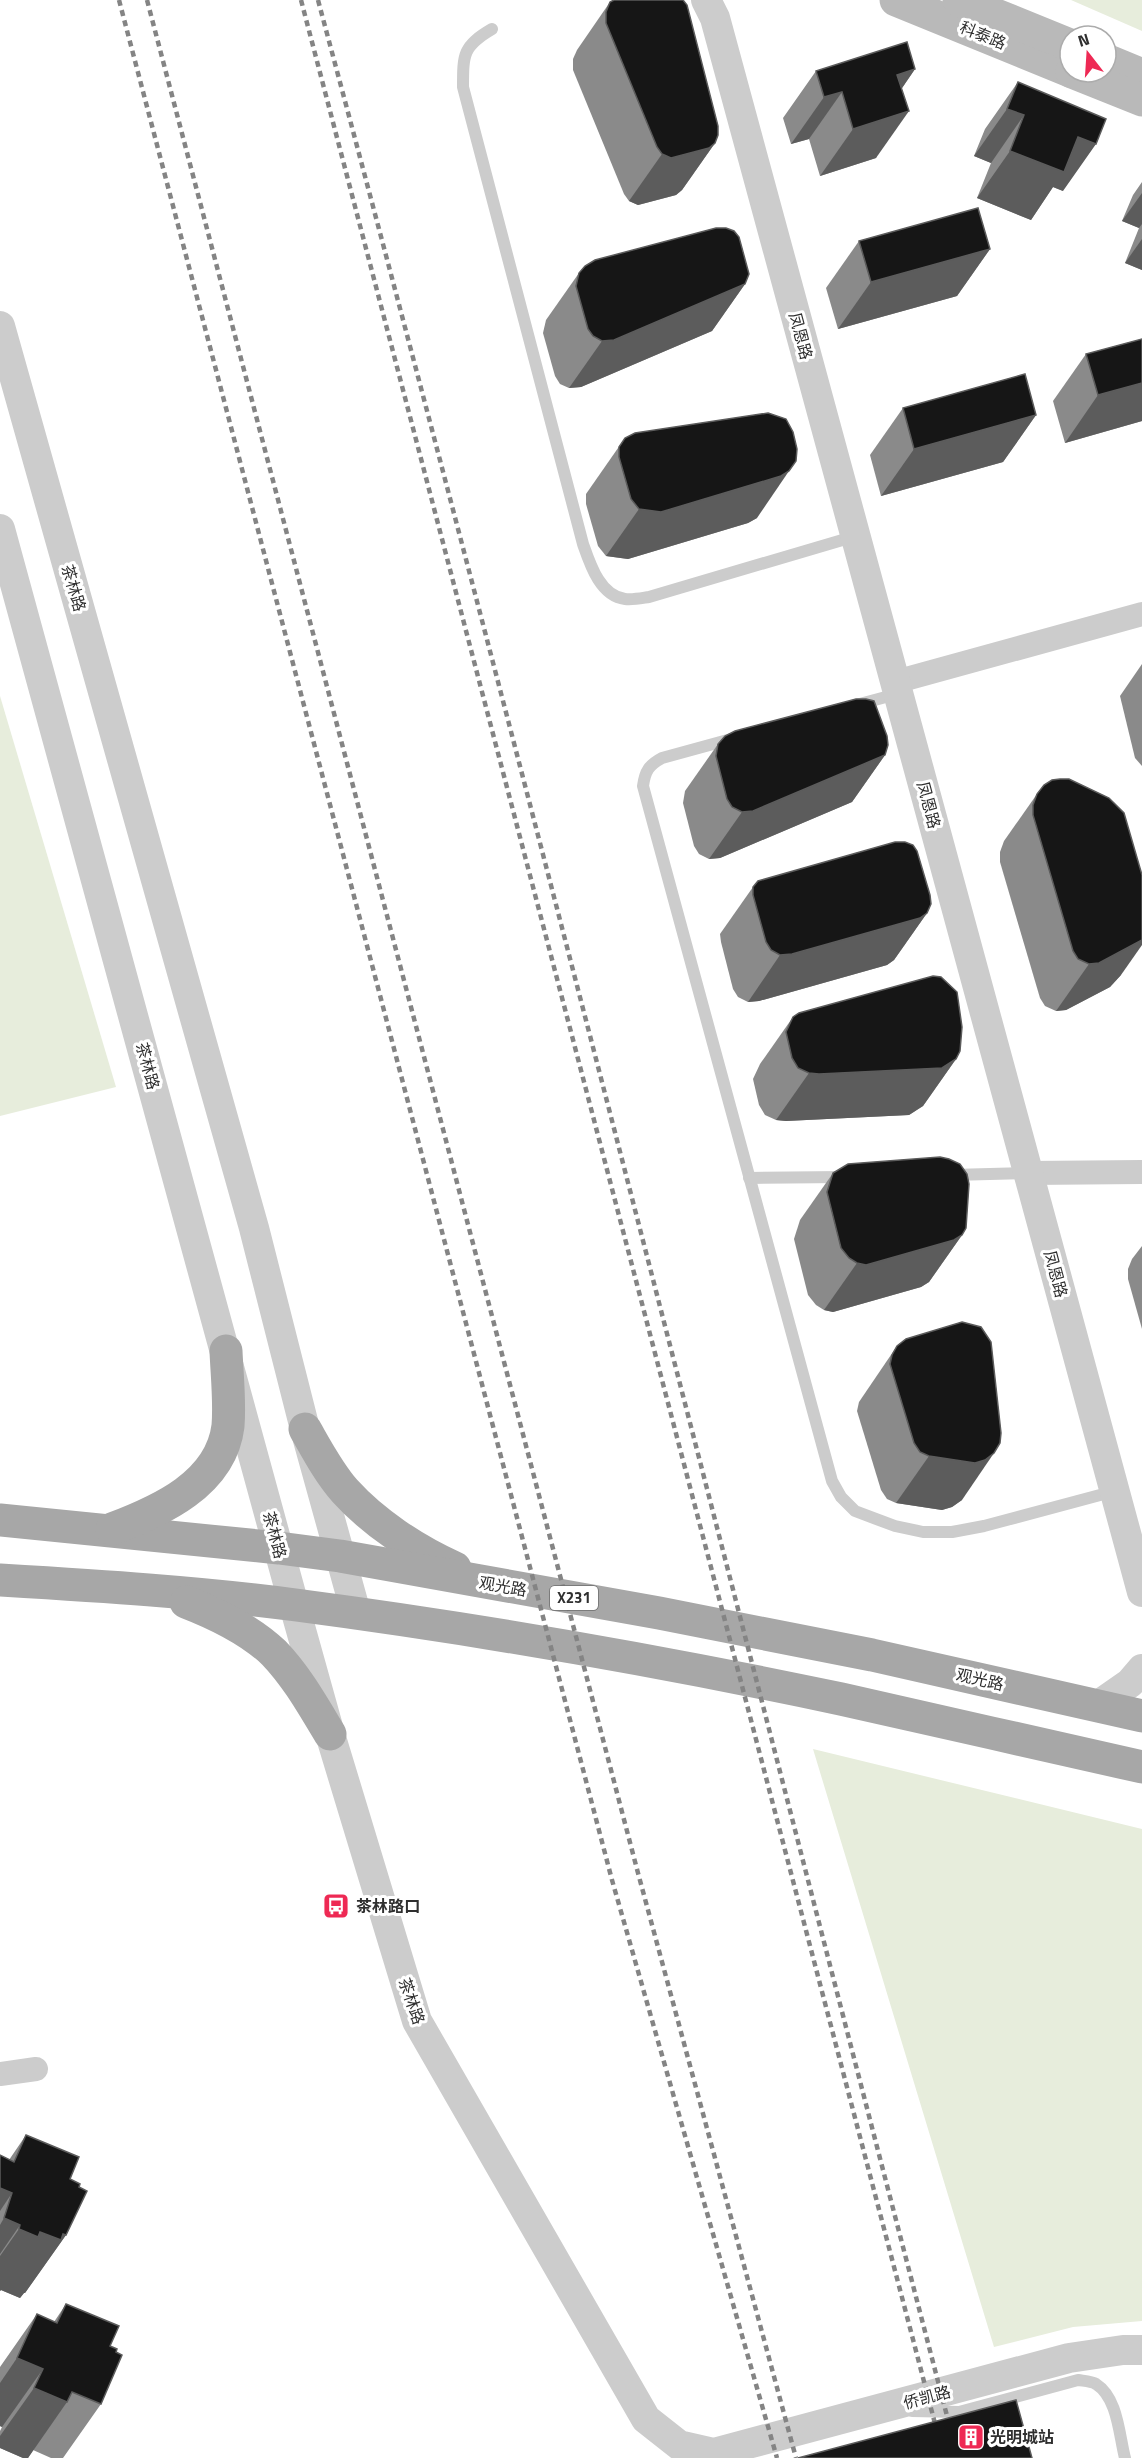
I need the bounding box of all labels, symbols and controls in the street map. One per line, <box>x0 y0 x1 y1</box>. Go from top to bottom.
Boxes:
street label: 科泰路 <box>956 15 1010 55</box>
north arrow <box>1058 24 1118 84</box>
text: N <box>1075 27 1092 53</box>
street label: 凤恩路 <box>783 310 819 362</box>
street label: 茶林路 <box>56 562 92 614</box>
street label: 凤恩路 <box>911 779 947 831</box>
street label: 茶林路 <box>130 1040 166 1092</box>
street label: 凤恩路 <box>1038 1248 1074 1300</box>
street label: 茶林路 <box>257 1509 293 1561</box>
street label: 观光路 <box>477 1570 529 1602</box>
road number: X231 <box>550 1586 598 1610</box>
street label: 观光路 <box>954 1662 1006 1696</box>
bus stop icon: 茶林路口 <box>321 1891 351 1921</box>
place label: 茶林路口 <box>356 1894 420 1918</box>
street label: 茶林路 <box>393 1974 431 2028</box>
street label: 侨凯路 <box>901 2379 953 2415</box>
building icon: 光明城站 <box>956 2422 986 2452</box>
place label: 光明城站 <box>990 2425 1054 2449</box>

